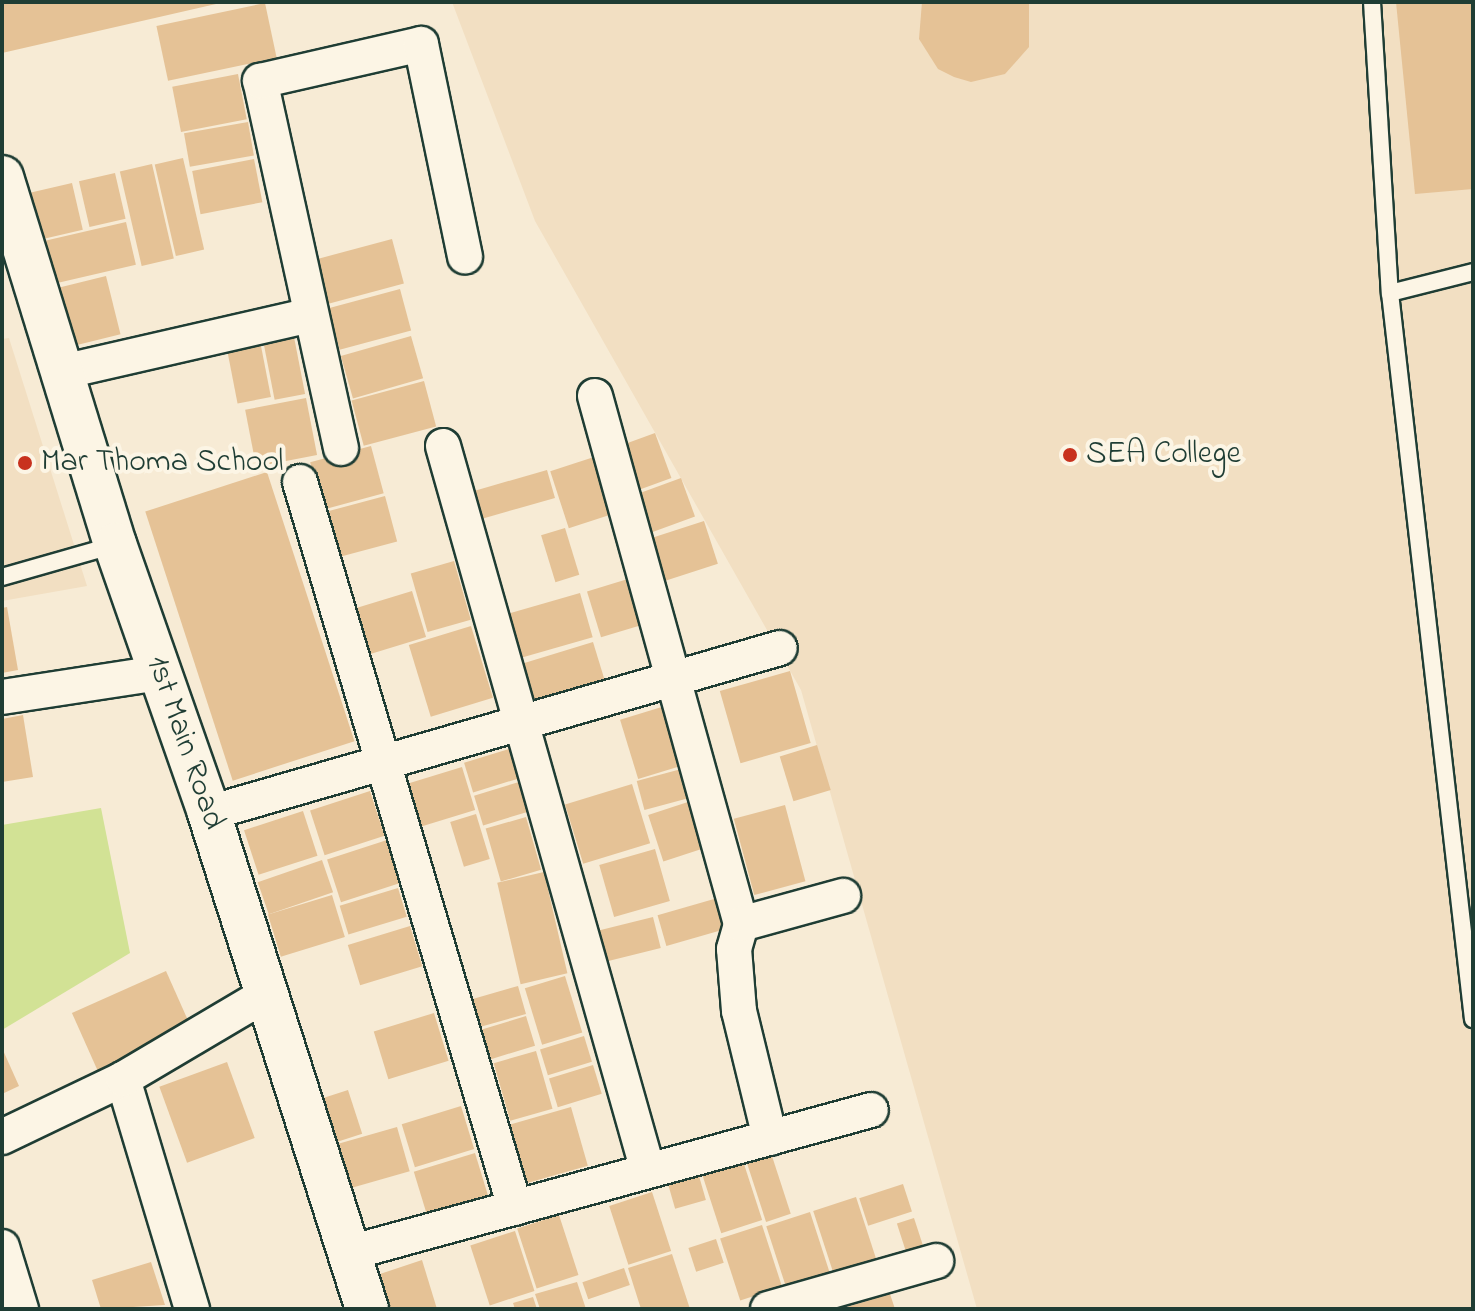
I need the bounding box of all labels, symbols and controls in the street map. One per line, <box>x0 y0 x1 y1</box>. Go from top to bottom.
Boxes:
place label: SEA College <box>1086 436 1241 474</box>
place label: Mar Thoma School <box>41 444 284 482</box>
marker: SEA College <box>1061 446 1079 464</box>
marker: Mar Thoma School <box>16 454 34 472</box>
street label: 1st Main Road <box>136 651 232 835</box>

